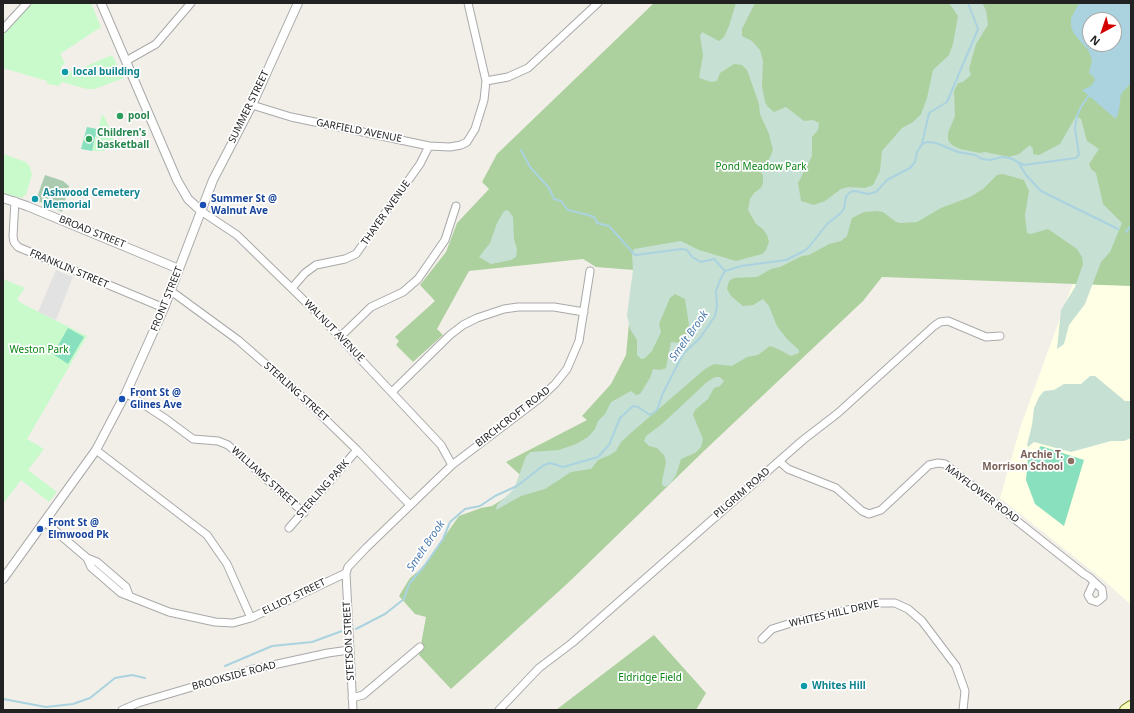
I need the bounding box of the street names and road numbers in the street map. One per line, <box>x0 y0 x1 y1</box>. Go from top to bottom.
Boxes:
street label: SUMMER STREET <box>226 69 272 145</box>
street label: GARFIELD AVENUE <box>315 117 403 145</box>
street label: THAYER AVENUE <box>359 178 413 248</box>
street label: BROAD STREET <box>57 213 127 251</box>
street label: FRANKLIN STREET <box>28 247 110 291</box>
street label: FRONT STREET <box>149 265 185 333</box>
street label: WALNUT AVENUE <box>301 297 367 365</box>
street label: STERLING STREET <box>261 360 331 424</box>
street label: BIRCHCROFT ROAD <box>473 384 553 450</box>
street label: WILLIAMS STREET <box>229 444 299 510</box>
street label: STERLING PARK <box>294 457 352 521</box>
street label: MAYFLOWER ROAD <box>943 462 1021 526</box>
street label: PILGRIM ROAD <box>711 465 773 521</box>
street label: ELLIOT STREET <box>260 576 328 618</box>
street label: WHITES HILL DRIVE <box>788 598 880 630</box>
street label: STETSON STREET <box>341 601 357 681</box>
street label: BROOKSIDE ROAD <box>191 659 277 693</box>

